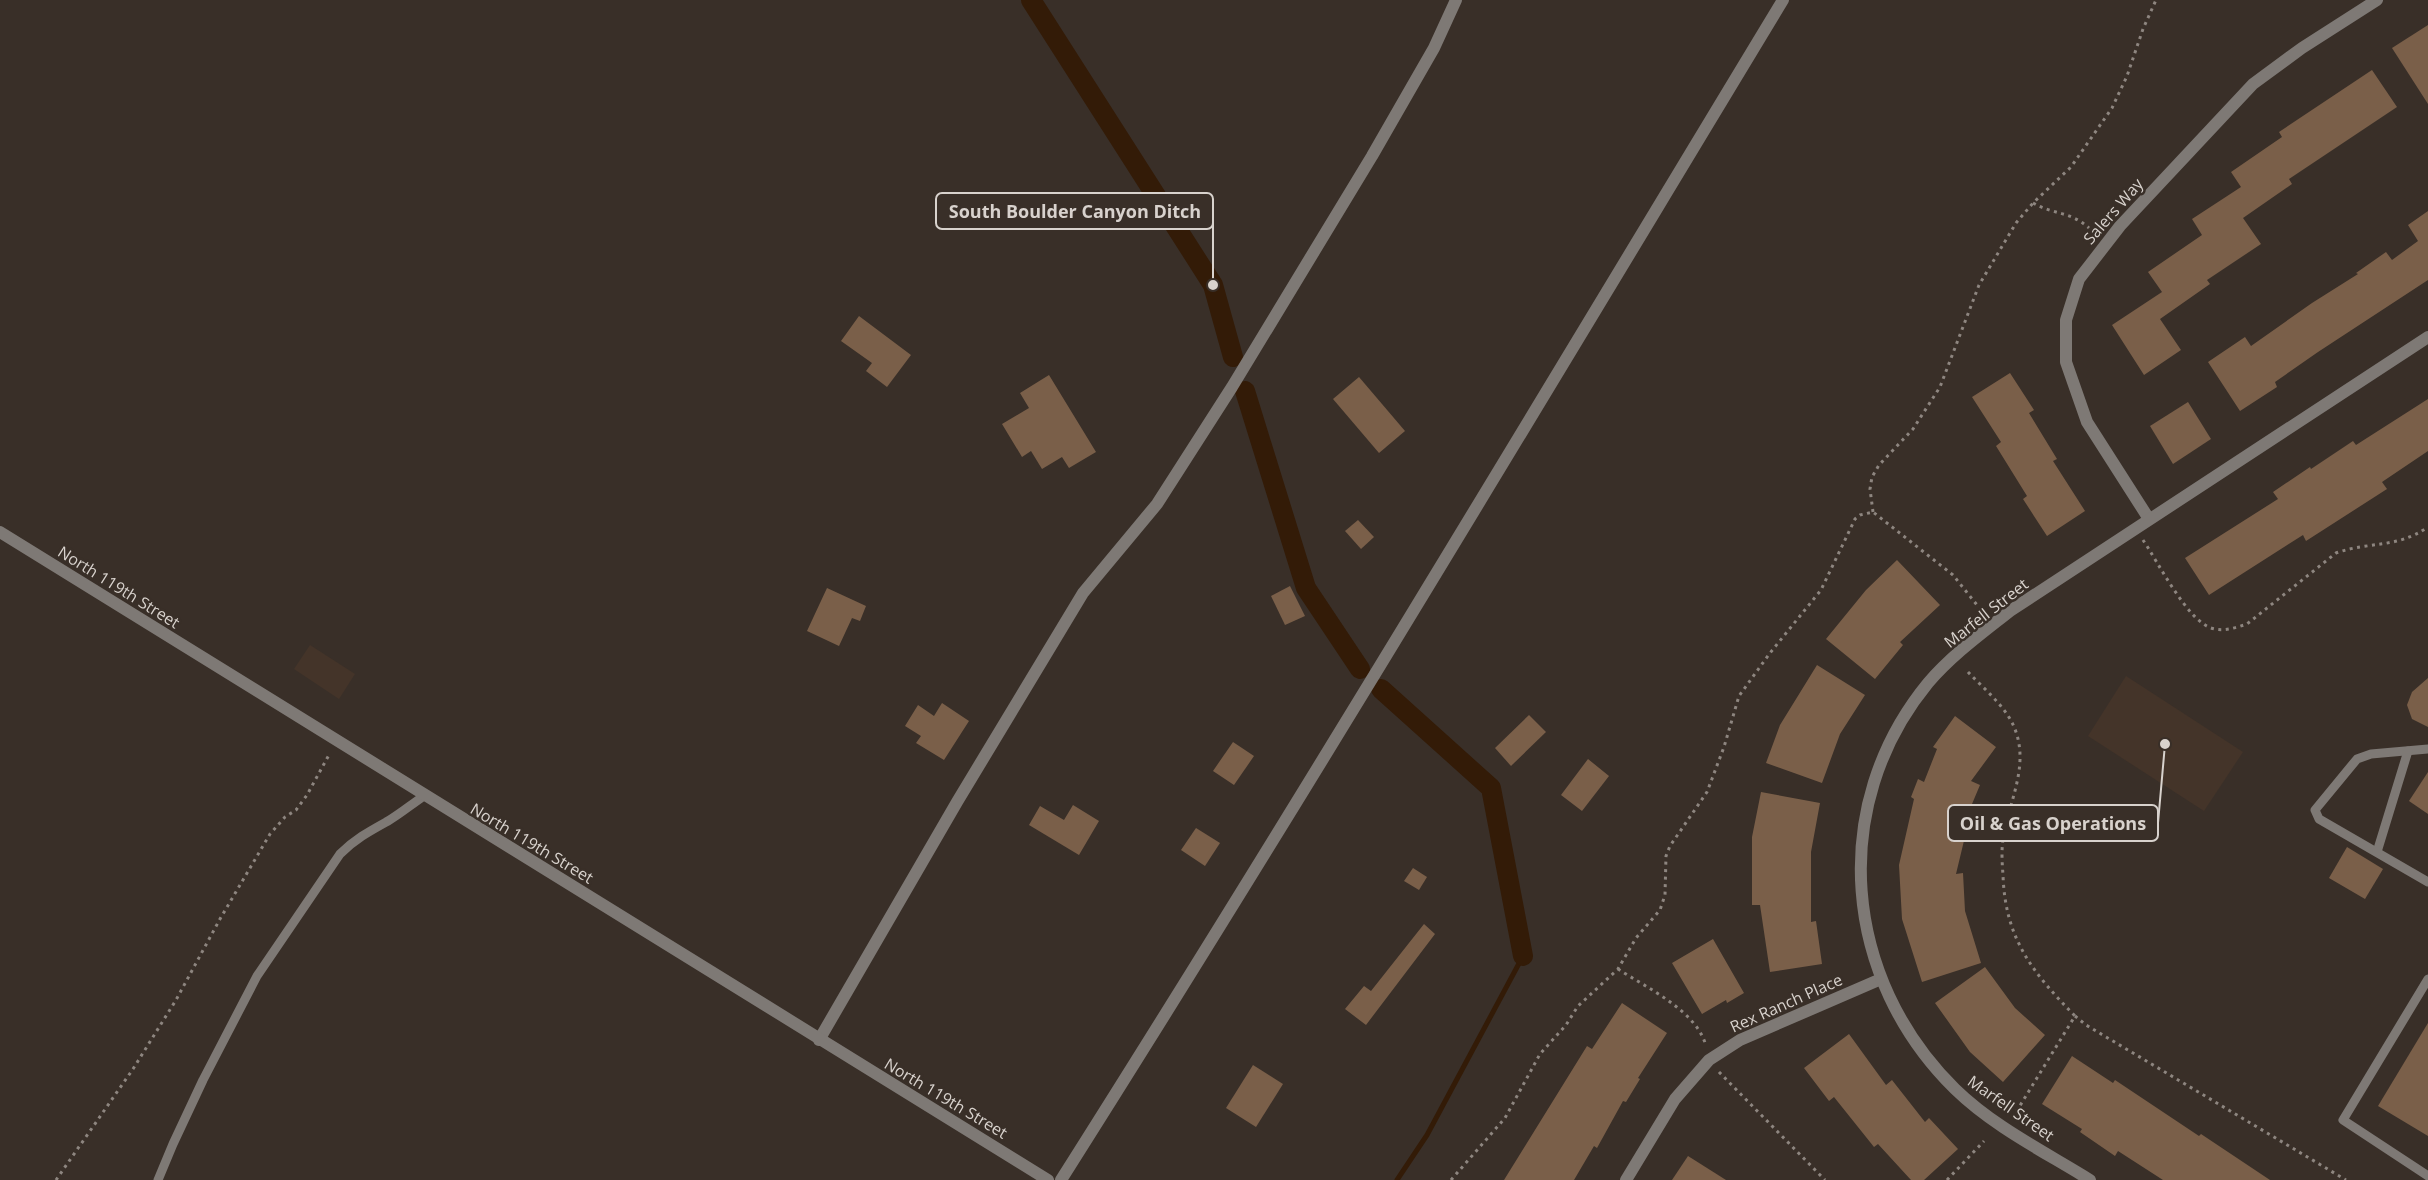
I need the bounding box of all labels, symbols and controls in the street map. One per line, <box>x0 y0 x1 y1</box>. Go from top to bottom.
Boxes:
street label: Salers Way <box>2078 173 2148 249</box>
callout: South Boulder Canyon Ditch <box>936 193 1213 229</box>
text: South Boulder Canyon Ditch <box>949 199 1201 223</box>
street label: North 119th Street <box>54 541 184 633</box>
street label: Marfell Street <box>1939 573 2033 653</box>
street label: North 119th Street <box>466 798 598 889</box>
callout: Oil & Gas Operations <box>1948 805 2158 841</box>
text: Oil & Gas Operations <box>1960 811 2146 835</box>
street label: Rex Ranch Place <box>1726 968 1846 1038</box>
street label: North 119th Street <box>880 1053 1012 1144</box>
street label: Marfell Street <box>1963 1070 2059 1146</box>

